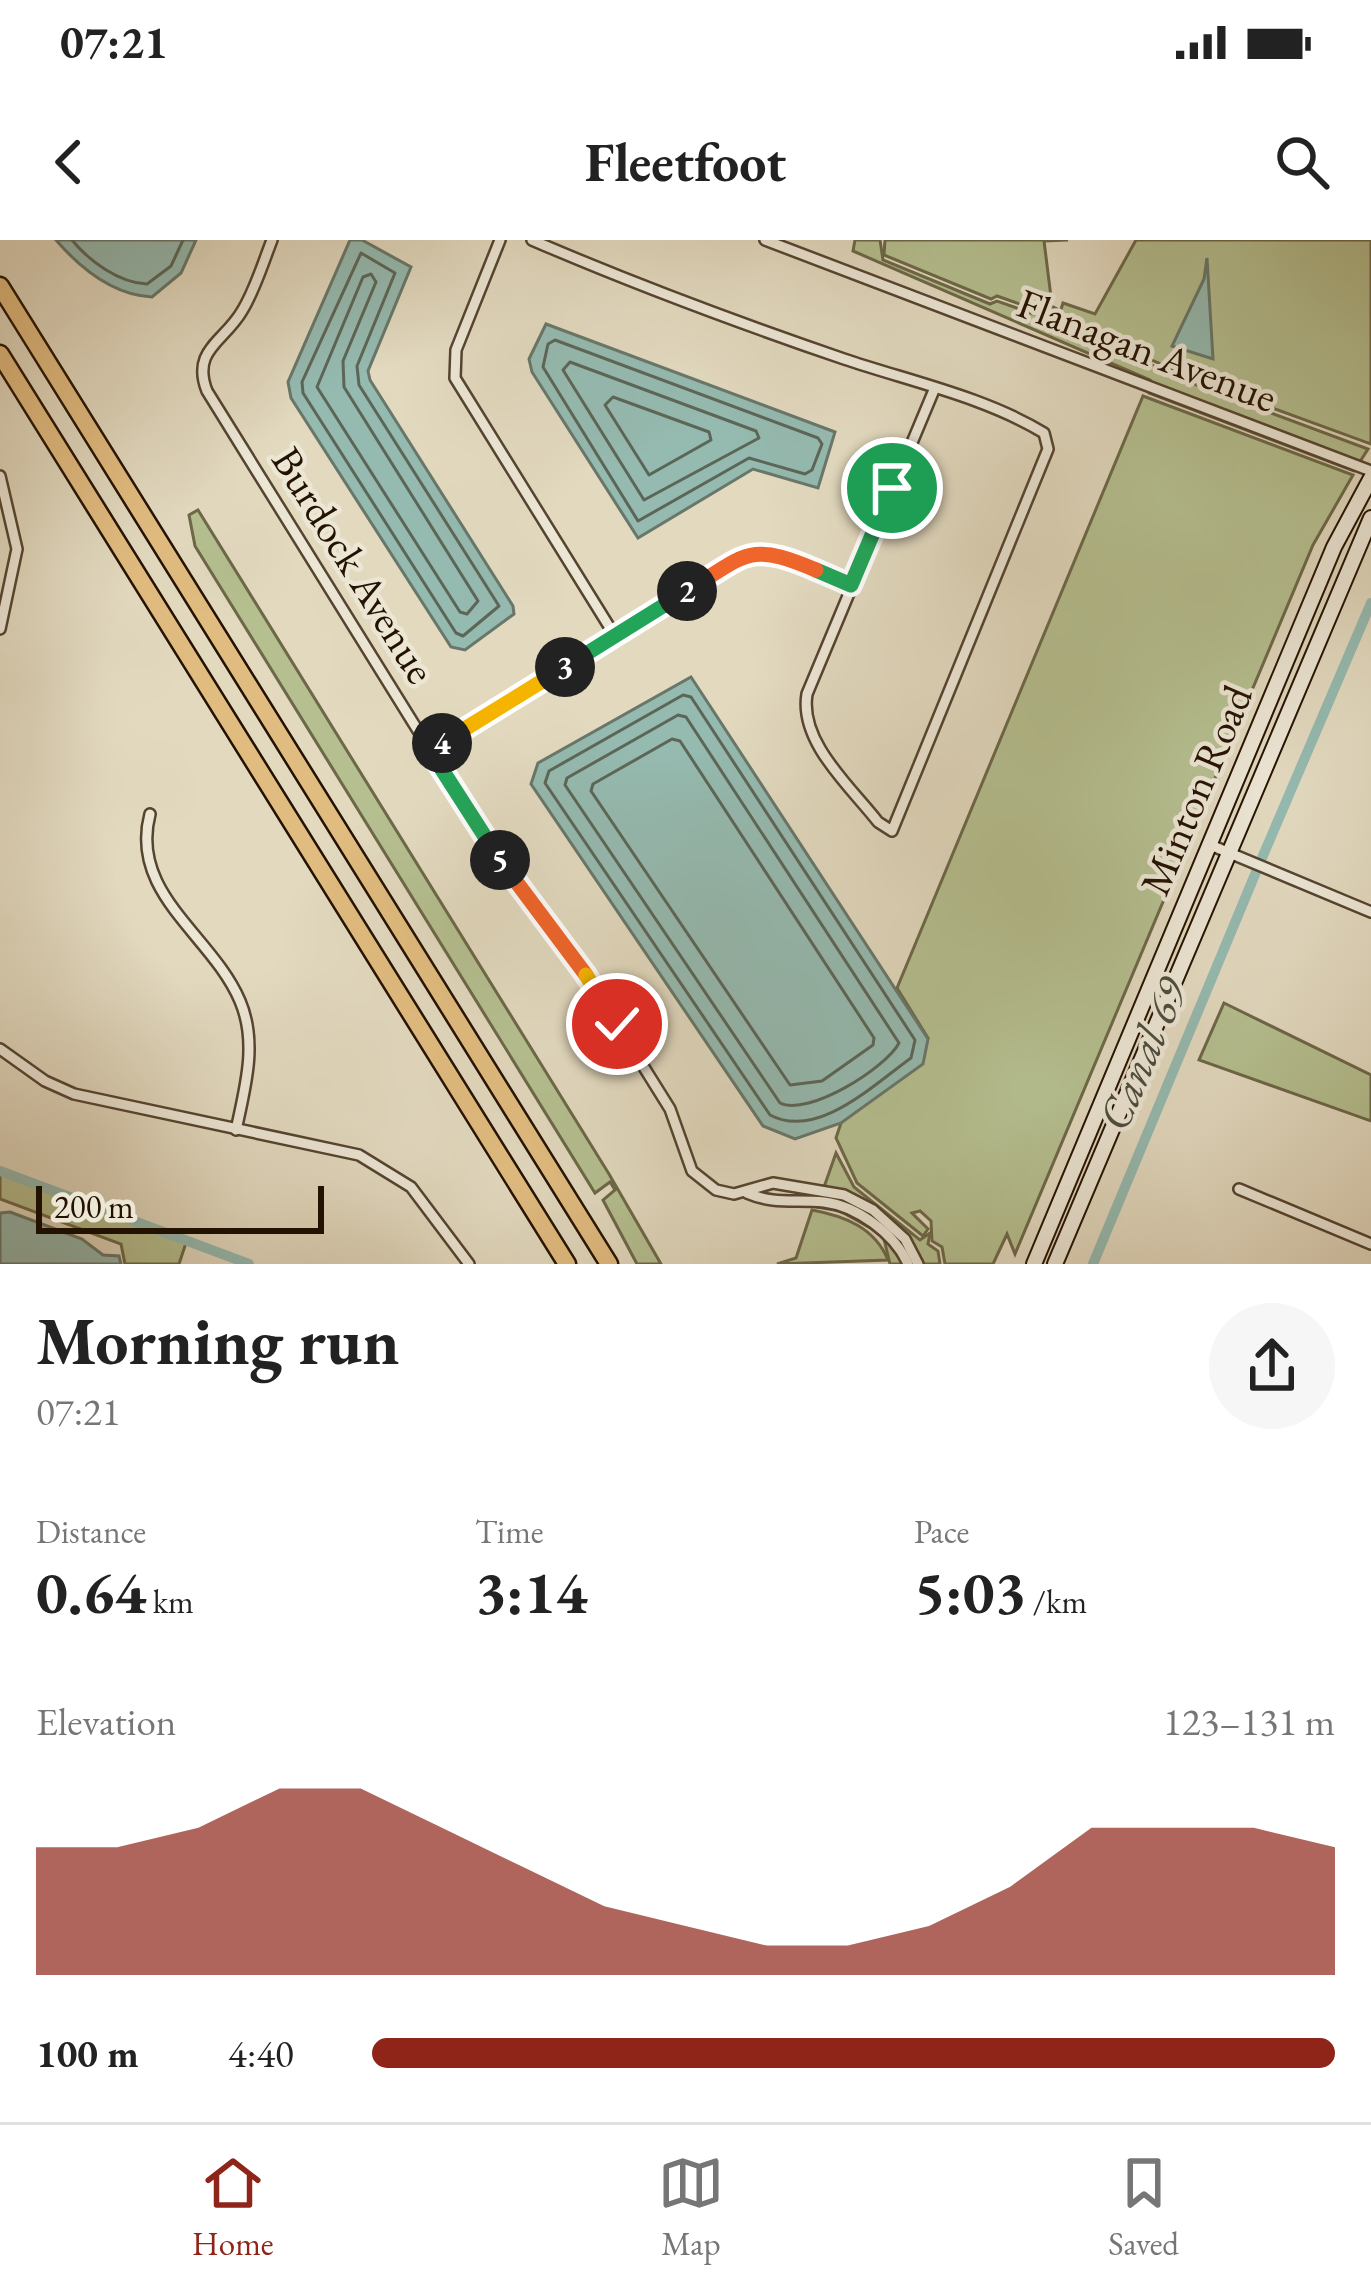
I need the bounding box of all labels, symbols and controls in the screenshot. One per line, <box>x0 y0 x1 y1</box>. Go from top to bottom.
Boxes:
text: 07:21 <box>60 13 168 71</box>
text: Fleetfoot <box>585 127 786 197</box>
icon: back <box>36 129 102 195</box>
icon: search <box>1269 129 1335 195</box>
street label: Flanagan Avenue <box>1010 275 1284 425</box>
street label: Burdock Avenue <box>260 437 448 693</box>
pin <box>841 437 943 539</box>
icon: arrive <box>859 455 925 521</box>
pin: 2 <box>657 561 717 621</box>
text: 2 <box>678 569 696 612</box>
pin: 3 <box>535 637 595 697</box>
text: 3 <box>556 645 574 688</box>
street label: Minton Road <box>1127 676 1265 903</box>
pin: 4 <box>412 713 472 773</box>
text: 4 <box>433 721 451 764</box>
pin: 5 <box>470 830 530 890</box>
text: 5 <box>491 838 509 881</box>
water label: Canal 69 <box>1084 967 1201 1139</box>
pin <box>566 973 668 1075</box>
icon: check <box>584 991 650 1057</box>
scale bar <box>36 1180 324 1233</box>
text: 200 m <box>54 1185 134 1228</box>
text: Morning run <box>36 1298 400 1384</box>
button: share <box>1209 1303 1335 1429</box>
text: 07:21 <box>36 1386 121 1437</box>
text: Distance <box>36 1510 146 1553</box>
text: Time <box>475 1510 544 1553</box>
text: Pace <box>914 1510 969 1553</box>
text: 0.64 <box>36 1553 146 1631</box>
text: 3:14 <box>475 1553 587 1631</box>
text: 5:03 <box>914 1553 1026 1631</box>
text: km <box>146 1580 194 1623</box>
text: /km <box>1026 1580 1087 1623</box>
text: Elevation <box>36 1696 176 1747</box>
text: 123–131 m <box>1163 1696 1335 1747</box>
text: 100 m <box>36 2028 139 2079</box>
text: 4:40 <box>228 2028 294 2079</box>
tab: Home <box>192 2150 274 2265</box>
tab: Map <box>658 2150 724 2265</box>
tab: Saved <box>1108 2150 1179 2265</box>

